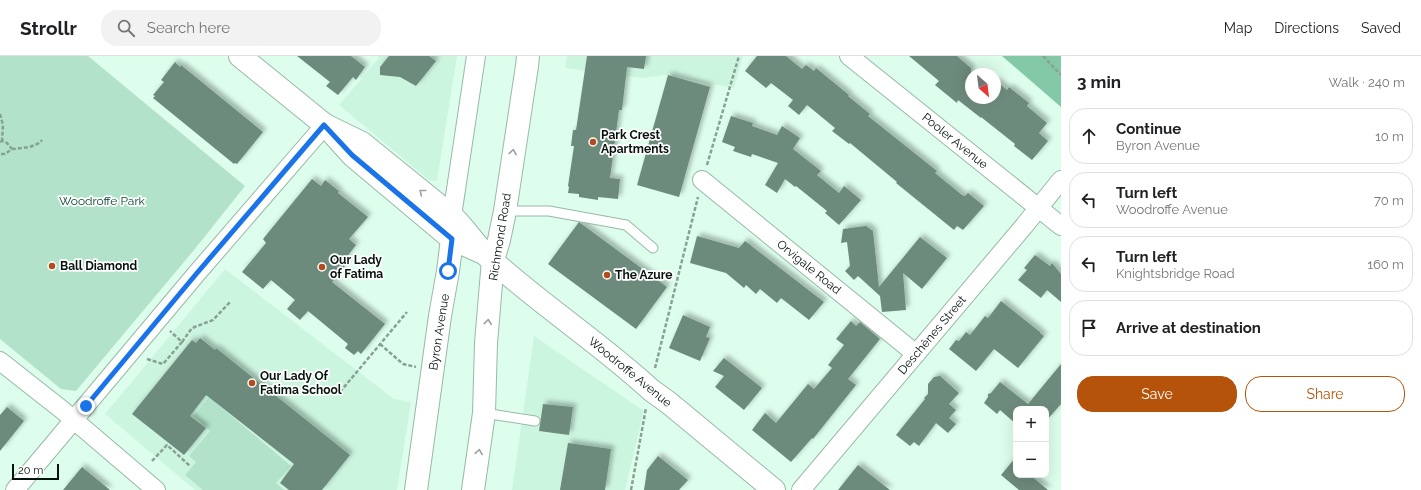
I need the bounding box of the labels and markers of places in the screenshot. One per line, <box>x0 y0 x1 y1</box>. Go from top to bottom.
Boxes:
place label: Park Crest Apartments <box>601 128 669 156</box>
marker: Park Crest Apartments <box>588 137 598 147</box>
place label: Our Lady of Fatima <box>330 253 383 281</box>
place label: Ball Diamond <box>60 259 137 273</box>
marker: Ball Diamond <box>47 261 57 271</box>
marker: Our Lady of Fatima <box>317 262 327 272</box>
place label: The Azure <box>615 268 673 282</box>
marker: The Azure <box>602 270 612 280</box>
place label: Our Lady Of Fatima School <box>260 369 342 397</box>
marker: Our Lady Of Fatima School <box>247 378 257 388</box>

